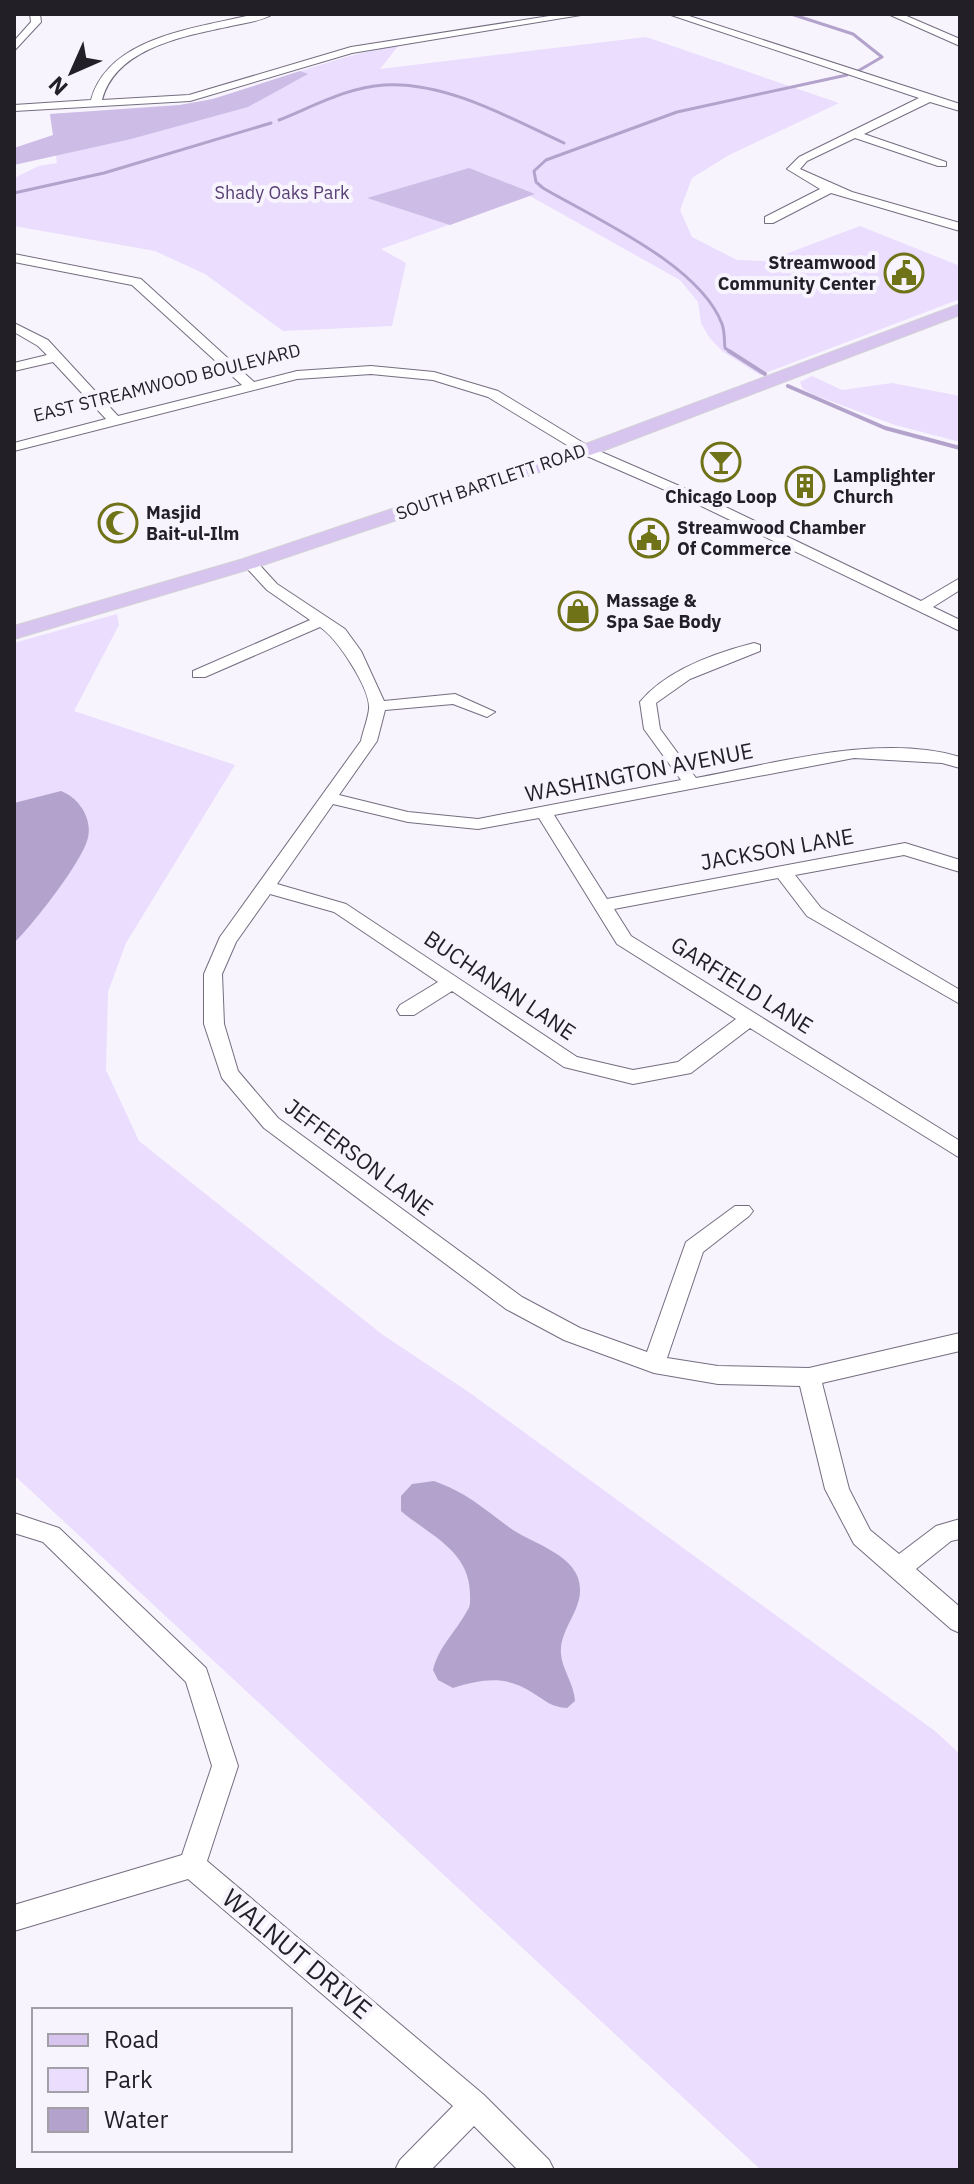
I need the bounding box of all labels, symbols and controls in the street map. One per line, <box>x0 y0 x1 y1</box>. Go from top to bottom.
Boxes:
north arrow <box>32 32 112 112</box>
text: N <box>42 71 73 102</box>
park label: Shady Oaks Park <box>214 181 350 204</box>
place label: Streamwood Community Center <box>718 251 876 295</box>
public building icon: Streamwood Community Center <box>883 252 925 294</box>
street label: EAST STREAMWOOD BOULEVARD <box>31 338 303 427</box>
street label: SOUTH BARTLETT ROAD <box>393 438 589 525</box>
bar icon: Chicago Loop <box>700 441 742 483</box>
place label: Lamplighter Church <box>833 464 935 508</box>
building icon: Lamplighter Church <box>784 465 826 507</box>
place label: Chicago Loop <box>665 485 777 508</box>
place label: Masjid Bait-ul-Ilm <box>146 501 239 545</box>
mosque icon: Masjid Bait-ul-Ilm <box>97 502 139 544</box>
place label: Streamwood Chamber Of Commerce <box>677 516 866 560</box>
public building icon: Streamwood Chamber Of Commerce <box>628 517 670 559</box>
place label: Massage & Spa Sae Body <box>606 589 722 633</box>
shop icon: Massage & Spa Sae Body <box>557 590 599 632</box>
street label: WASHINGTON AVENUE <box>522 735 756 808</box>
street label: JACKSON LANE <box>698 821 856 876</box>
street label: BUCHANAN LANE <box>419 923 582 1046</box>
street label: GARFIELD LANE <box>666 929 819 1040</box>
street label: JEFFERSON LANE <box>279 1091 439 1222</box>
street label: WALNUT DRIVE <box>216 1881 380 2026</box>
legend <box>32 2008 292 2152</box>
text: Road <box>104 2023 159 2055</box>
text: Park <box>104 2063 153 2095</box>
text: Water <box>104 2103 168 2135</box>

